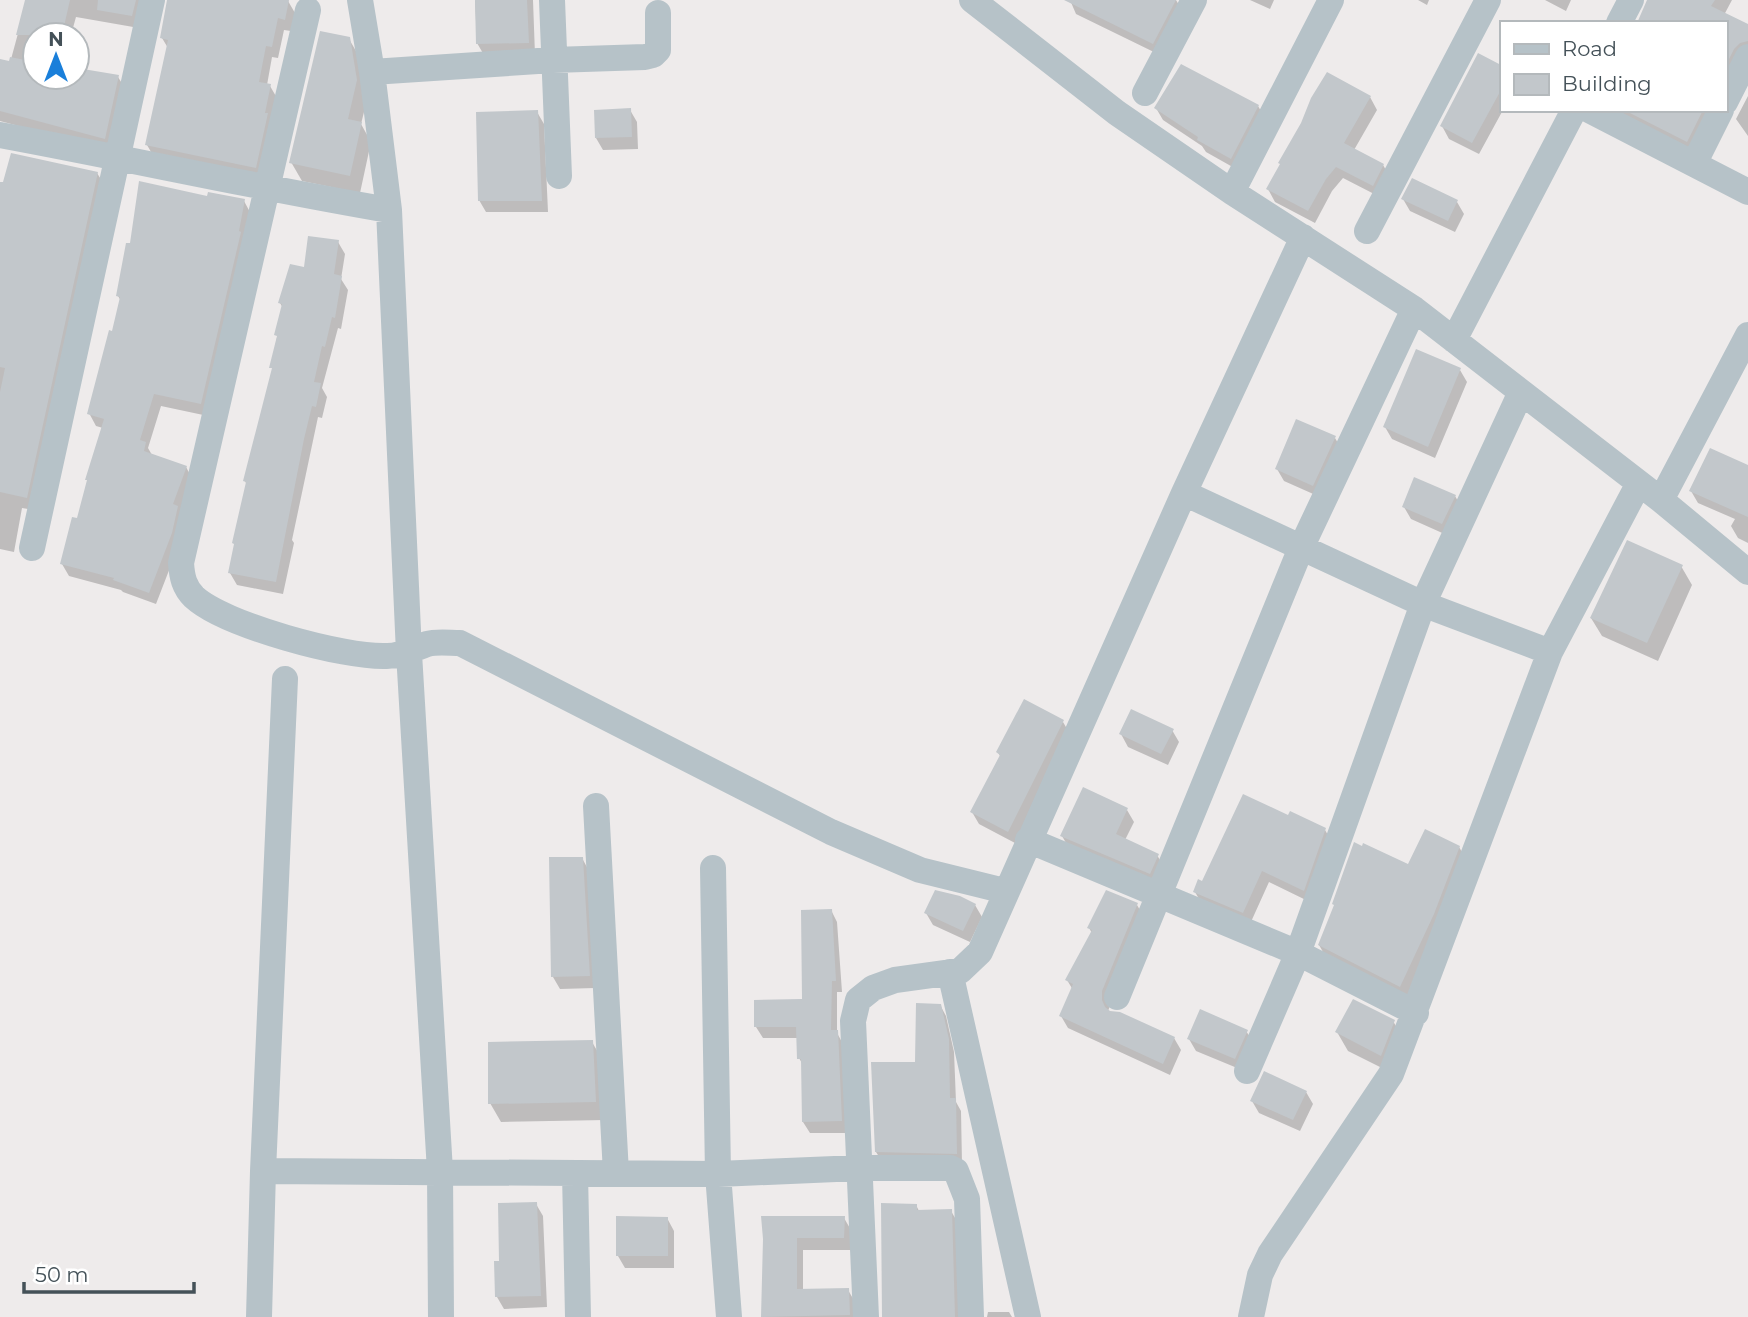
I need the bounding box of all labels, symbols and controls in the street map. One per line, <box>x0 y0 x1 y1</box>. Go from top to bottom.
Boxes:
north arrow <box>21 21 91 91</box>
legend <box>1500 21 1727 112</box>
text: N <box>48 28 64 51</box>
text: Road <box>1562 36 1617 61</box>
text: Building <box>1562 71 1652 96</box>
scale bar <box>24 1250 194 1294</box>
text: 50 m <box>35 1262 89 1287</box>

